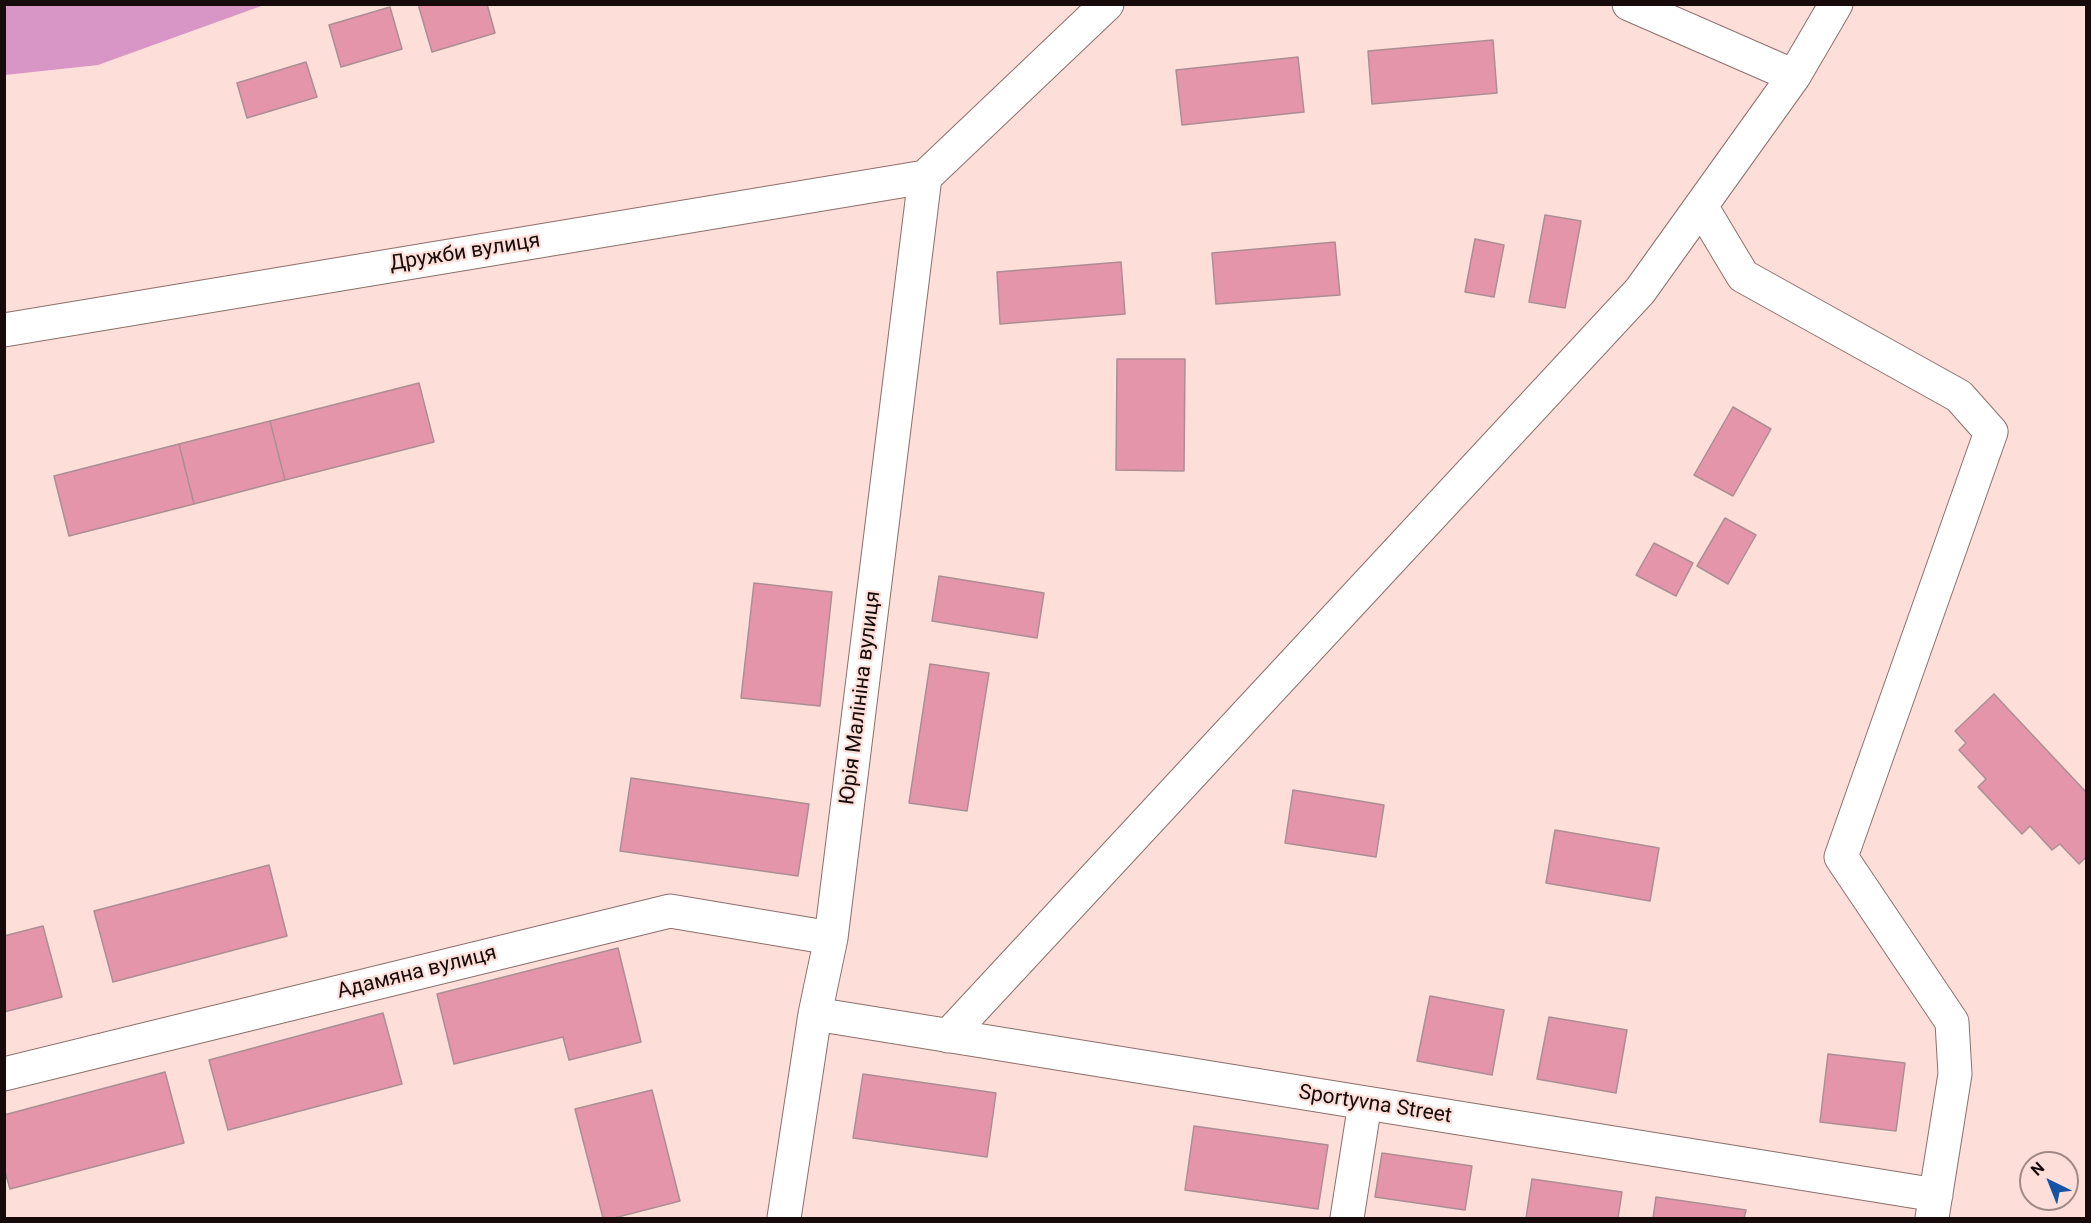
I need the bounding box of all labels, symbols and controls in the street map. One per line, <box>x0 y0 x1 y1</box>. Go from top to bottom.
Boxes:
street label: Дружби вулиця <box>388 229 542 277</box>
street label: Юрія Малініна вулиця <box>835 590 887 806</box>
street label: Адамяна вулиця <box>335 941 499 1005</box>
street label: Sportyvna Street <box>1297 1080 1453 1130</box>
north arrow <box>2019 1151 2079 1211</box>
text: N <box>2027 1158 2048 1180</box>

